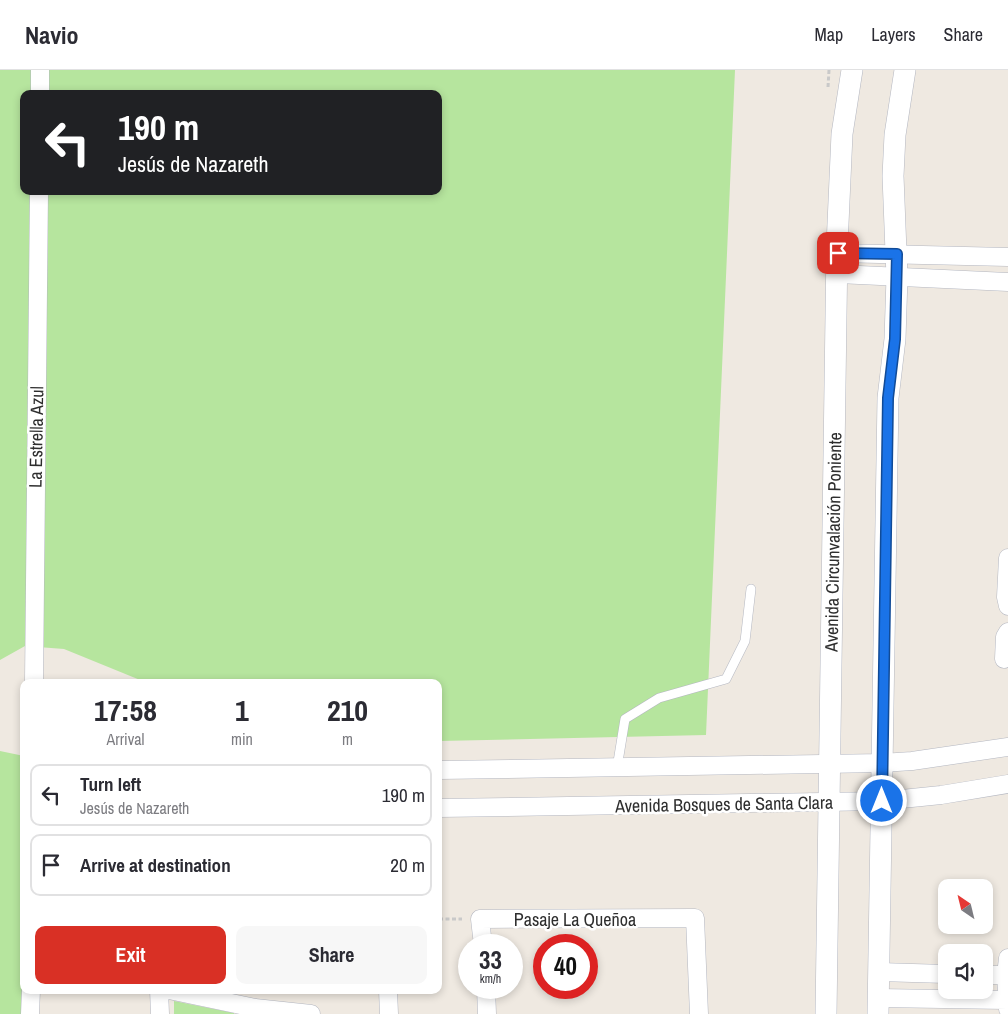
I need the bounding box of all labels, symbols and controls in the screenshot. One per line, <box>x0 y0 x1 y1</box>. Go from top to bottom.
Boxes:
text: Navio <box>25 19 79 51</box>
text: Map <box>815 22 843 47</box>
text: Layers <box>871 22 916 47</box>
text: Share <box>944 22 983 47</box>
text: 190 m <box>118 104 199 151</box>
icon: left <box>35 110 100 175</box>
text: Jesús de Nazareth <box>118 149 268 179</box>
pin <box>817 232 859 274</box>
icon: arrive <box>824 239 852 267</box>
street label: La Estrella Azul <box>23 386 49 488</box>
street label: Avenida Circunvalación Poniente <box>819 432 847 653</box>
text: 17:58 <box>94 690 157 730</box>
text: 1 <box>235 690 249 730</box>
text: 210 <box>327 690 368 730</box>
text: Arrival <box>107 728 144 750</box>
text: min <box>231 728 253 750</box>
text: m <box>342 728 353 750</box>
text: Turn left <box>80 771 141 797</box>
position arrow <box>855 774 907 826</box>
icon: left <box>37 781 65 809</box>
text: 190 m <box>382 782 425 808</box>
street label: Avenida Bosques de Santa Clara <box>614 790 833 818</box>
text: Jesús de Nazareth <box>80 797 189 819</box>
icon: arrive <box>37 851 65 879</box>
text: Arrive at destination <box>80 852 231 878</box>
text: 20 m <box>390 852 425 878</box>
north arrow <box>938 879 992 934</box>
map controls <box>938 879 993 999</box>
street label: Pasaje La Queñoa <box>514 907 636 932</box>
button: Exit <box>35 926 226 984</box>
button: Share <box>236 926 427 984</box>
speed limit sign: 40 <box>533 934 598 999</box>
text: 33 <box>479 943 502 977</box>
button: sound <box>938 944 993 999</box>
text: km/h <box>480 971 501 987</box>

